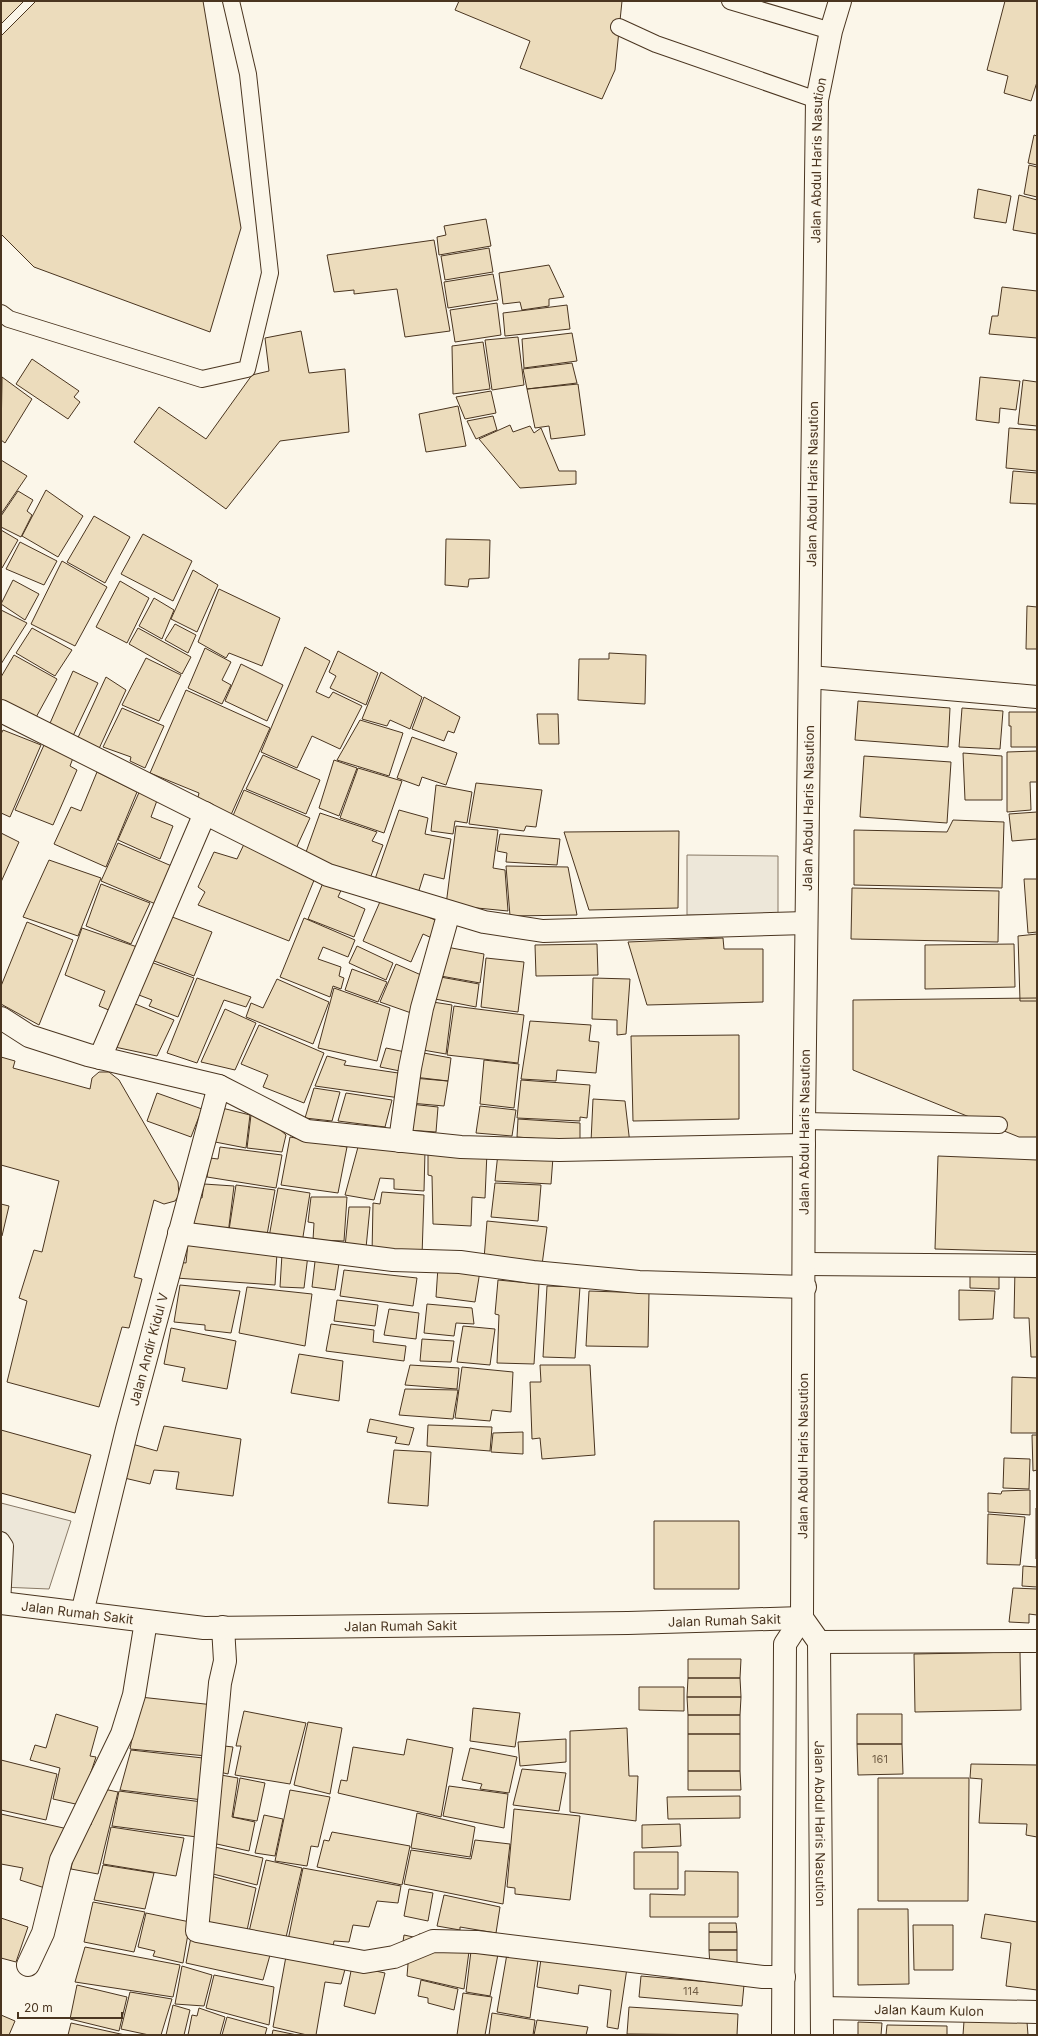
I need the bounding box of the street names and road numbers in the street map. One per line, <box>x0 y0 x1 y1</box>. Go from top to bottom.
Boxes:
street label: Jalan Abdul Haris Nasution <box>807 76 829 243</box>
street label: Jalan Abdul Haris Nasution <box>803 401 821 567</box>
street label: Jalan Abdul Haris Nasution <box>799 725 817 891</box>
street label: Jalan Abdul Haris Nasution <box>796 1049 813 1215</box>
street label: Jalan Andir Kidul V <box>126 1291 171 1408</box>
street label: Jalan Abdul Haris Nasution <box>794 1373 811 1539</box>
street label: Jalan Rumah Sakit <box>20 1598 134 1627</box>
street label: Jalan Rumah Sakit <box>668 1611 781 1630</box>
street label: Jalan Rumah Sakit <box>344 1617 457 1634</box>
street label: Jalan Abdul Haris Nasution <box>812 1740 829 1907</box>
street label: Jalan Kaum Kulon <box>874 2001 984 2019</box>

